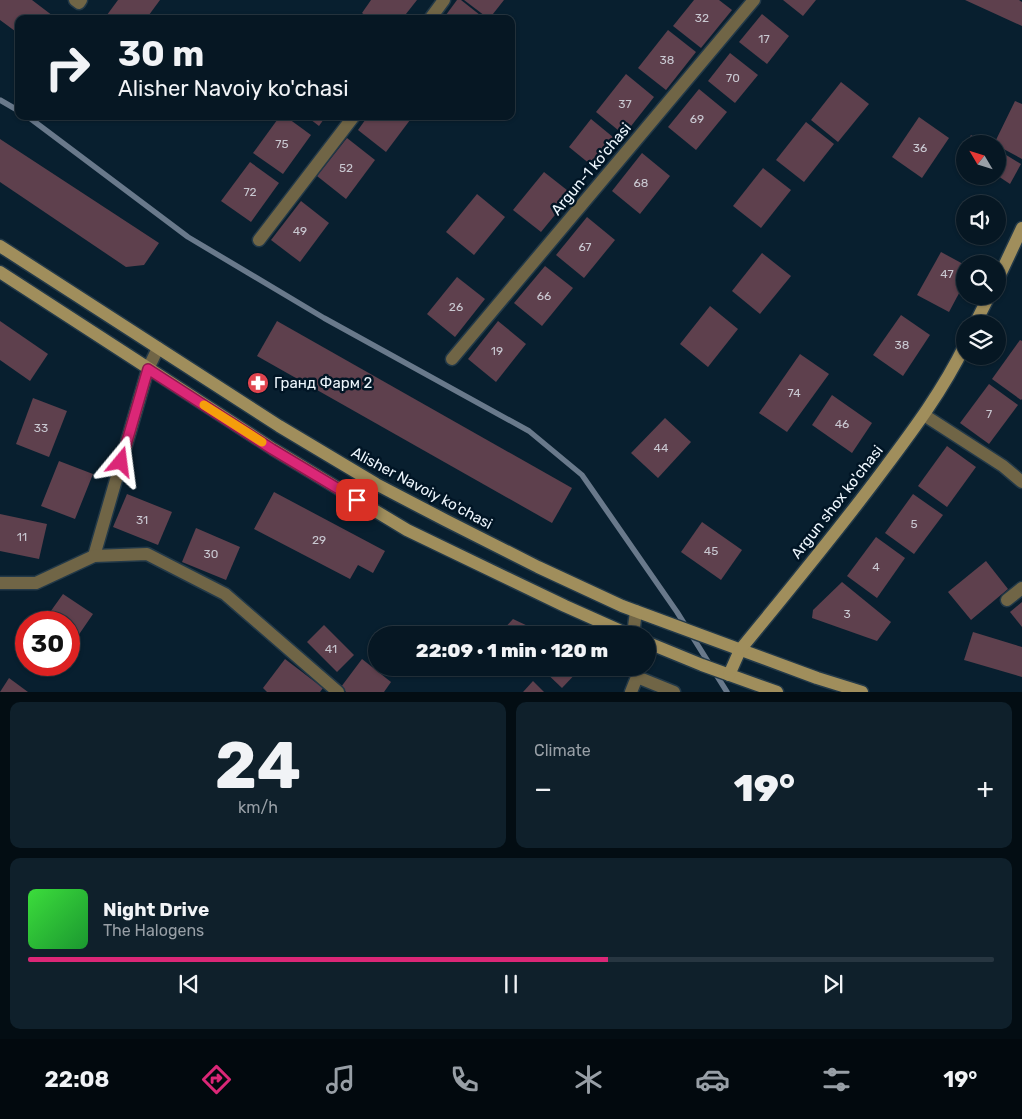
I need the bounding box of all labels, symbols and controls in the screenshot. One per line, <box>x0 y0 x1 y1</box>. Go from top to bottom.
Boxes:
house number: 32 <box>695 11 709 25</box>
house number: 17 <box>758 32 770 46</box>
text: 30 m <box>118 33 204 75</box>
icon: right <box>35 35 100 100</box>
house number: 38 <box>660 53 674 67</box>
house number: 70 <box>726 71 740 85</box>
text: Alisher Navoiy ko'chasi <box>118 75 349 102</box>
house number: 37 <box>618 97 632 111</box>
house number: 69 <box>690 112 704 126</box>
street label: Argun-1 ko'chasi <box>547 119 635 219</box>
north arrow <box>956 135 1006 185</box>
map controls <box>956 135 1006 365</box>
house number: 75 <box>275 137 289 151</box>
house number: 36 <box>913 141 927 155</box>
house number: 52 <box>339 161 353 175</box>
house number: 68 <box>634 176 648 190</box>
house number: 72 <box>243 185 257 199</box>
button: sound <box>956 195 1006 245</box>
house number: 49 <box>293 224 307 238</box>
house number: 67 <box>578 240 592 254</box>
button: search <box>956 255 1006 305</box>
house number: 47 <box>940 267 954 281</box>
house number: 66 <box>537 289 551 303</box>
house number: 26 <box>449 300 463 314</box>
button: layers <box>956 315 1006 365</box>
house number: 38 <box>895 338 909 352</box>
house number: 19 <box>491 344 503 358</box>
pharmacy icon: Гранд Фарм 2 <box>246 371 270 395</box>
place label: Гранд Фарм 2 <box>274 374 373 392</box>
house number: 74 <box>787 386 801 400</box>
house number: 7 <box>986 407 992 421</box>
house number: 46 <box>835 417 849 431</box>
house number: 33 <box>34 421 48 435</box>
position arrow <box>94 435 146 487</box>
house number: 44 <box>654 441 669 455</box>
street label: Argun shox ko'chasi <box>787 442 887 562</box>
street label: Alisher Navoiy ko'chasi <box>348 443 496 533</box>
pin <box>336 479 378 521</box>
icon: arrive <box>343 486 371 514</box>
house number: 31 <box>136 513 148 527</box>
house number: 5 <box>910 517 918 531</box>
house number: 11 <box>17 530 27 544</box>
house number: 29 <box>312 533 326 547</box>
house number: 45 <box>704 544 718 558</box>
house number: 30 <box>204 547 218 561</box>
house number: 4 <box>872 560 880 574</box>
house number: 3 <box>843 607 851 621</box>
speed limit sign: 30 <box>15 611 80 676</box>
text: 22:09 · 1 min · 120 m <box>416 639 608 662</box>
house number: 41 <box>325 642 337 656</box>
text: 24 <box>215 727 301 804</box>
text: Climate <box>534 741 591 760</box>
text: 19° <box>734 765 795 811</box>
text: − <box>534 772 552 805</box>
text: + <box>977 772 994 805</box>
text: km/h <box>238 798 278 817</box>
text: Night Drive <box>103 898 209 921</box>
text: The Halogens <box>103 921 204 940</box>
icon: previous <box>175 970 203 998</box>
icon: pause <box>497 970 525 998</box>
icon: next <box>819 970 847 998</box>
icon: directions <box>199 1062 234 1097</box>
icon: music <box>323 1062 358 1097</box>
icon: phone <box>447 1062 482 1097</box>
icon: climate <box>571 1062 606 1097</box>
icon: car <box>695 1062 730 1097</box>
icon: filters <box>819 1062 854 1097</box>
text: 22:08 <box>45 1066 109 1093</box>
text: 19° <box>943 1066 977 1093</box>

